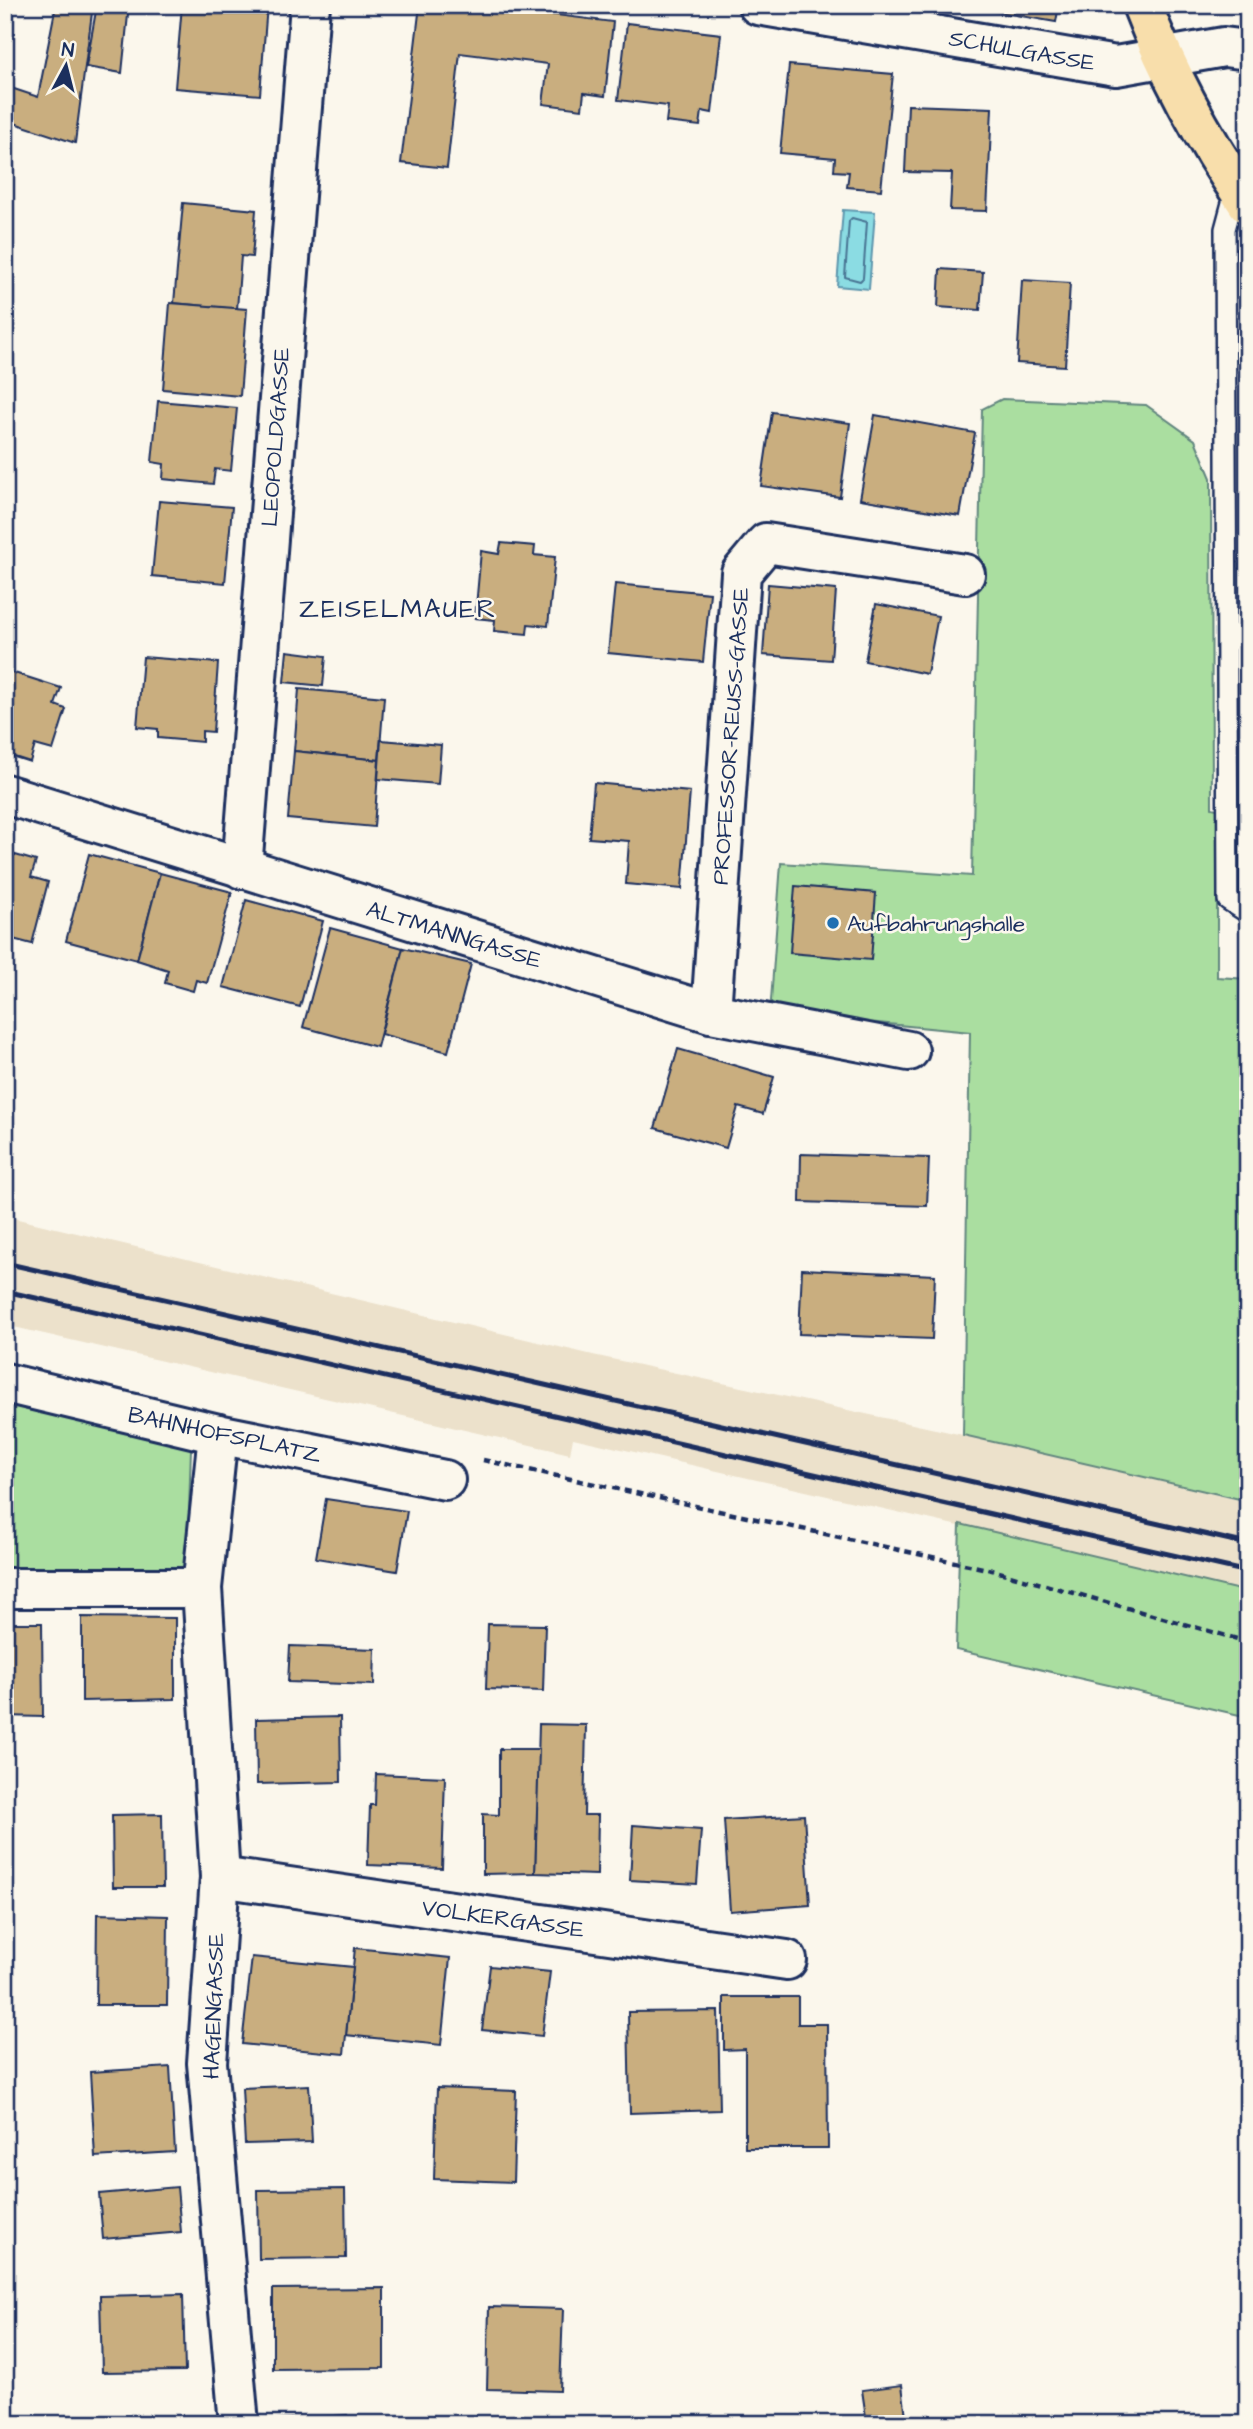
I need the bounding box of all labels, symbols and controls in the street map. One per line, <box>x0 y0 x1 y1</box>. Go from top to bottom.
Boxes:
street label: SCHULGASSE <box>946 22 1098 80</box>
north arrow <box>32 32 102 102</box>
text: N <box>60 36 76 65</box>
street label: LEOPOLDGASSE <box>254 346 298 528</box>
street label: PROFESSOR-REUSS-GASSE <box>705 586 757 886</box>
district label: ZEISELMAUER <box>299 591 497 627</box>
street label: ALTMANNGASSE <box>362 893 545 977</box>
place label: Aufbahrungshalle <box>847 908 1025 941</box>
marker: Aufbahrungshalle <box>825 915 841 931</box>
street label: BAHNHOFSPLATZ <box>125 1399 325 1471</box>
street label: VOLKERGASSE <box>420 1892 586 1946</box>
street label: HAGENGASSE <box>195 1932 233 2080</box>

